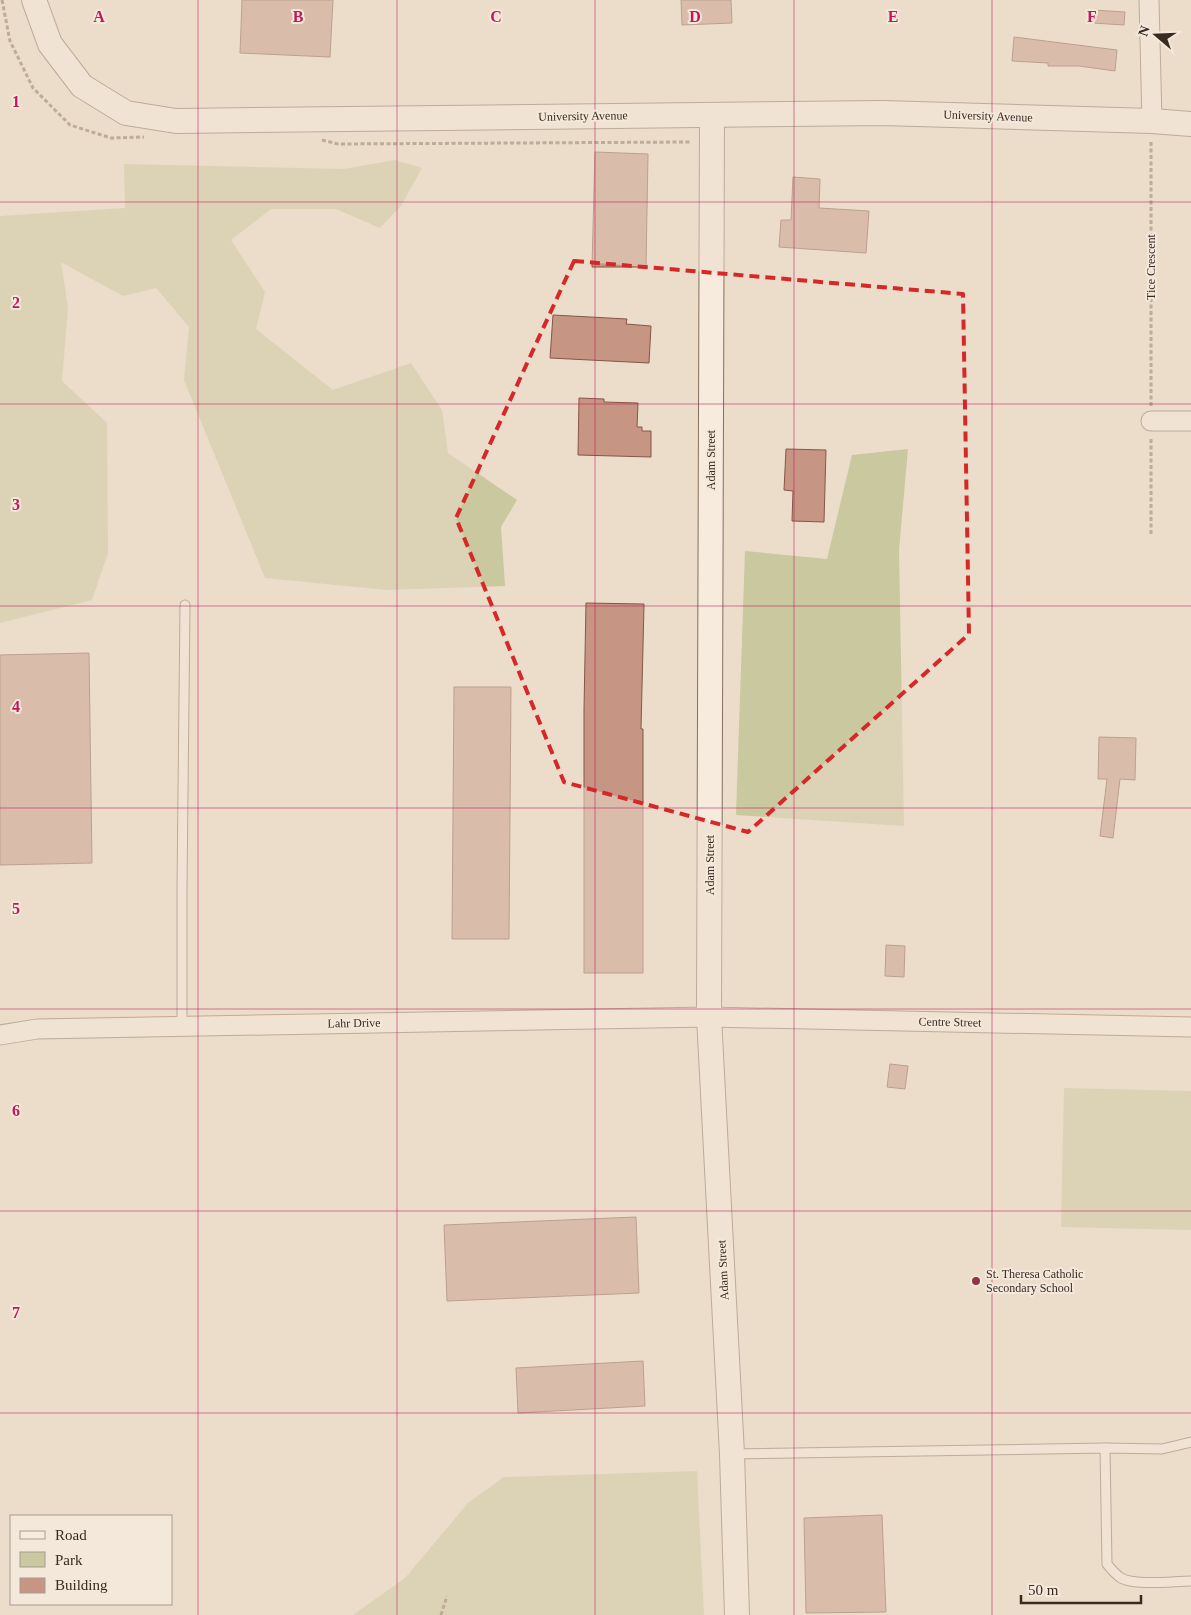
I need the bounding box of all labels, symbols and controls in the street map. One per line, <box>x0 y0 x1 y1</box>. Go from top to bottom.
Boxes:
text: A <box>93 8 105 25</box>
text: B <box>293 8 304 25</box>
text: C <box>490 8 502 25</box>
text: D <box>689 8 701 25</box>
text: E <box>888 8 898 25</box>
text: F <box>1087 8 1097 25</box>
north arrow <box>1131 10 1181 60</box>
text: N <box>1135 24 1153 38</box>
text: 1 <box>12 93 20 110</box>
street label: University Avenue <box>943 107 1033 125</box>
street label: University Avenue <box>538 108 628 124</box>
street label: Tice Crescent <box>1144 233 1158 300</box>
text: 2 <box>12 294 20 311</box>
street label: Adam Street <box>704 429 718 490</box>
text: 3 <box>12 496 20 513</box>
text: 4 <box>12 698 20 715</box>
street label: Adam Street <box>703 834 717 895</box>
text: 5 <box>12 900 20 917</box>
street label: Centre Street <box>918 1014 982 1030</box>
street label: Lahr Drive <box>327 1016 381 1030</box>
text: 6 <box>12 1102 20 1119</box>
street label: Adam Street <box>714 1239 732 1300</box>
place label: St. Theresa Catholic Secondary School <box>986 1267 1083 1295</box>
marker: St. Theresa Catholic Secondary School <box>970 1275 982 1287</box>
text: 7 <box>12 1304 20 1321</box>
legend <box>10 1515 172 1605</box>
text: Road <box>55 1527 87 1543</box>
text: Park <box>55 1552 83 1568</box>
scale bar <box>1021 1572 1141 1604</box>
text: Building <box>55 1577 108 1593</box>
text: 50 m <box>1028 1582 1059 1598</box>

